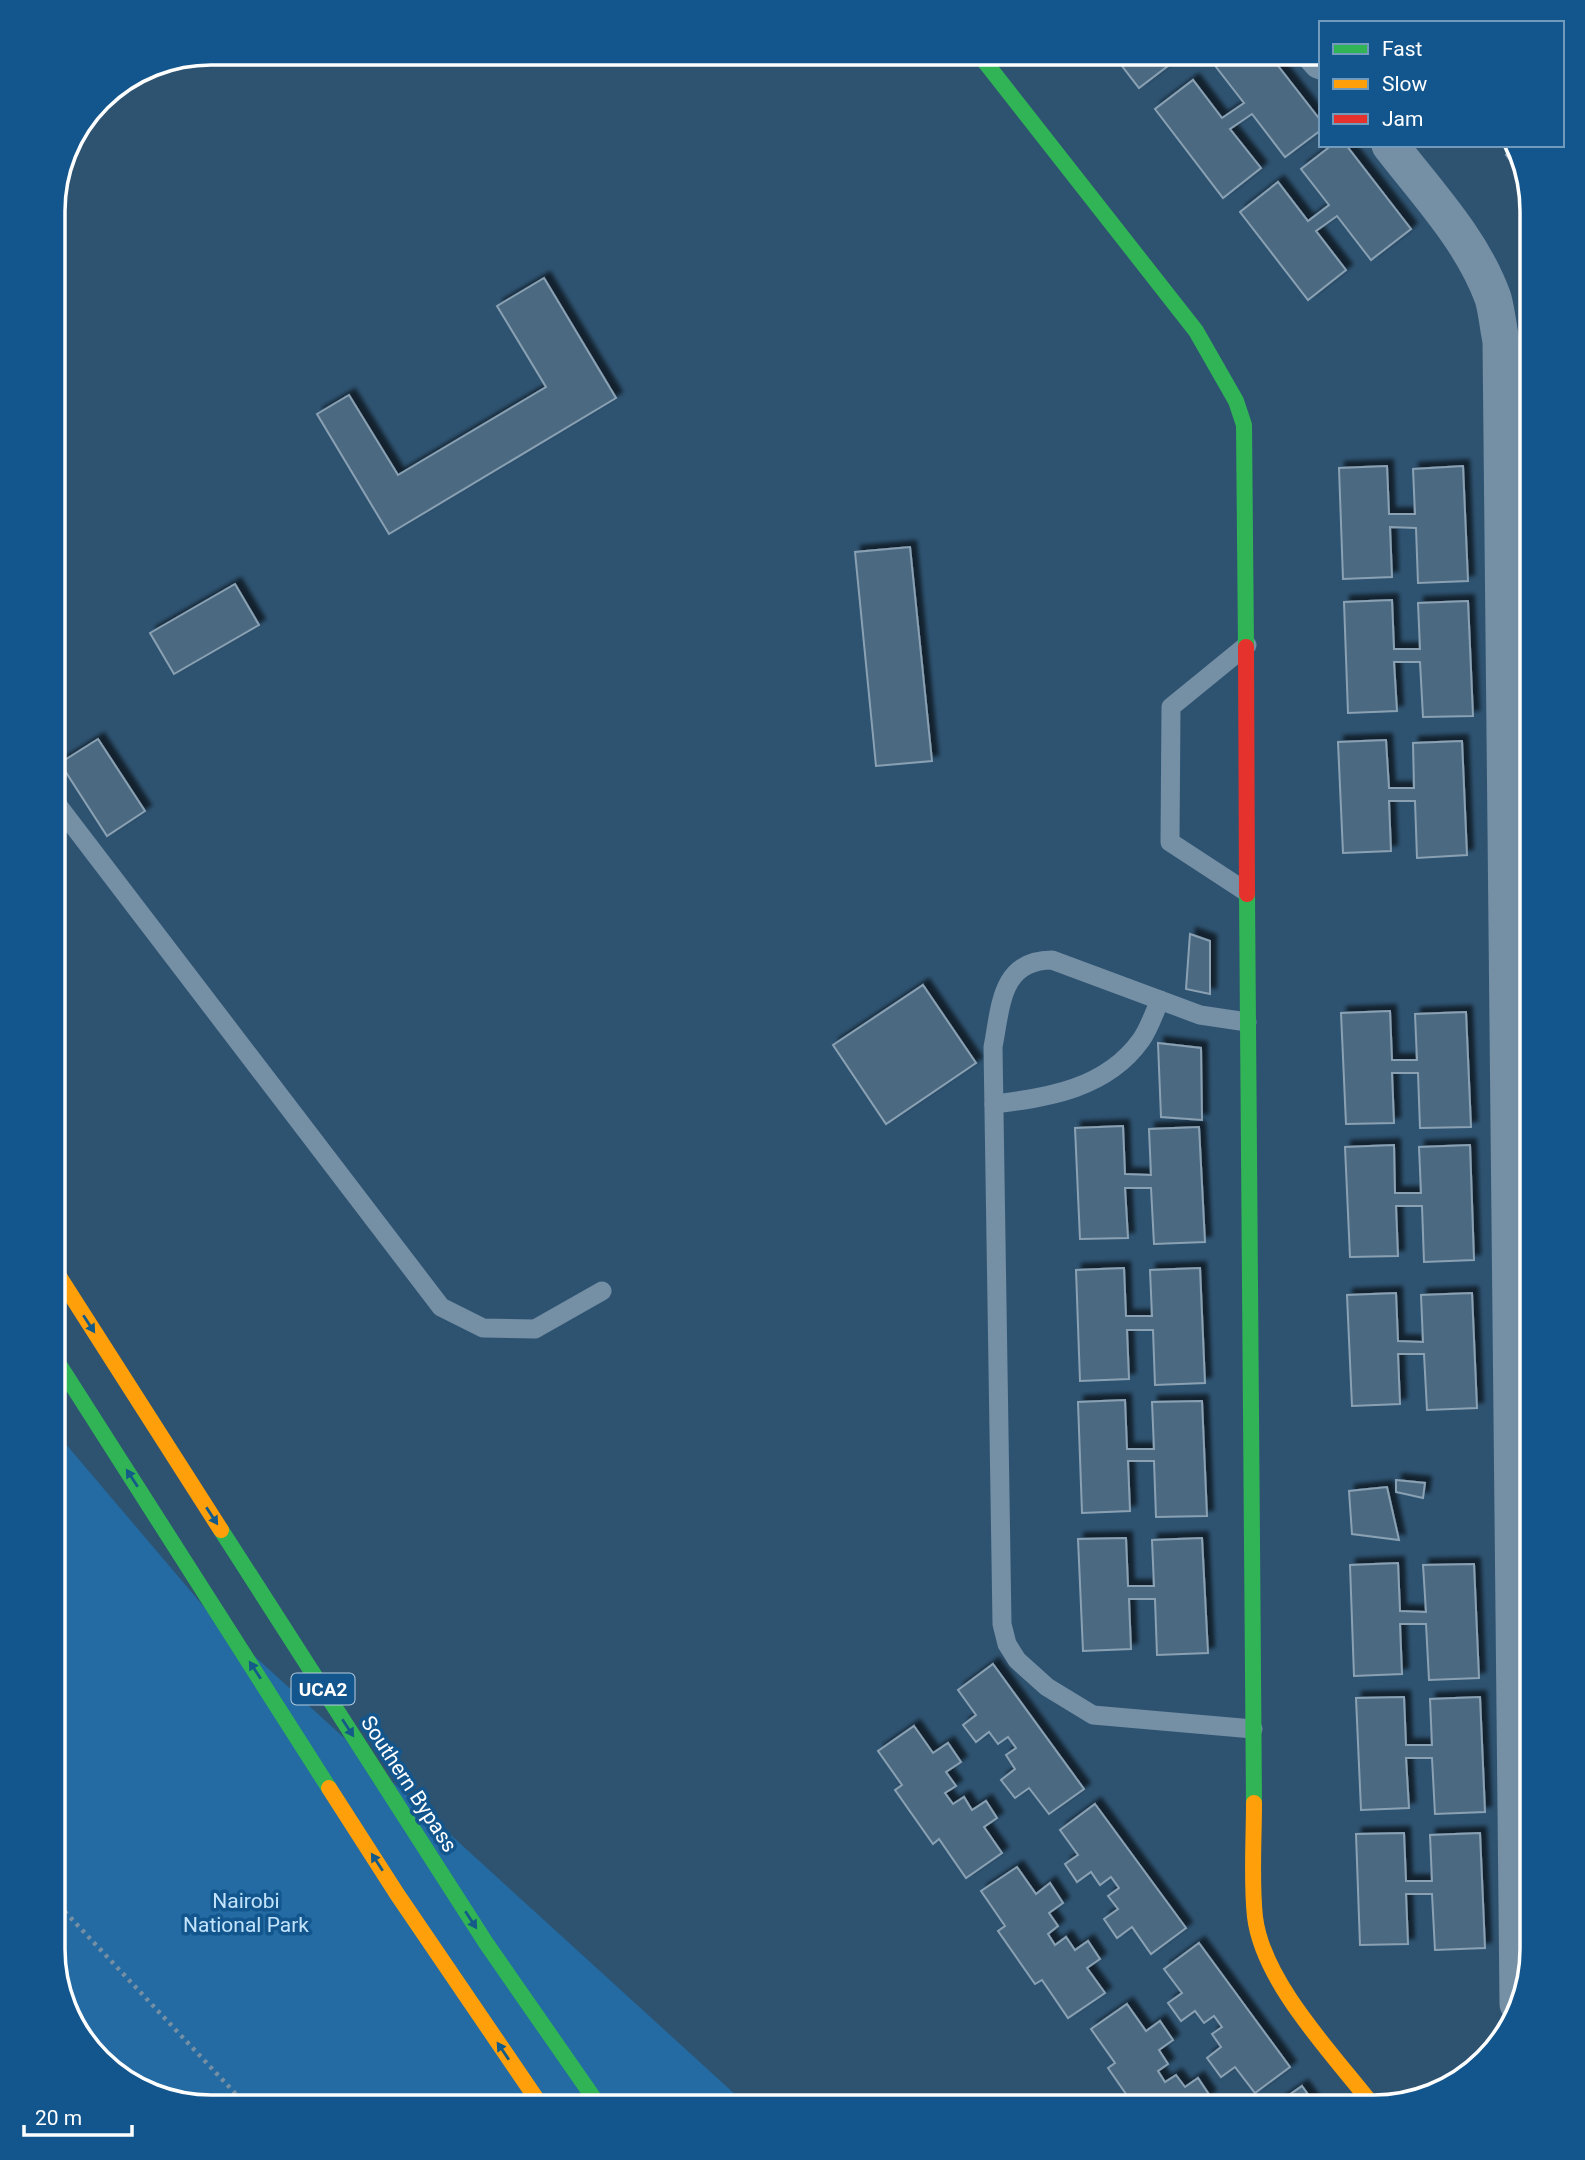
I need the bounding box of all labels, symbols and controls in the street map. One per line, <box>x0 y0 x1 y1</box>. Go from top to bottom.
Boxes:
legend <box>1319 21 1564 147</box>
text: Fast <box>1382 37 1423 61</box>
text: Slow <box>1382 72 1428 96</box>
text: Jam <box>1382 107 1423 131</box>
one-way arrow <box>83 1315 96 1334</box>
one-way arrow <box>126 1469 139 1488</box>
one-way arrow <box>206 1506 219 1526</box>
one-way arrow <box>248 1660 261 1680</box>
road number: UCA2 <box>292 1674 354 1704</box>
street label: Southern Bypass <box>356 1711 462 1857</box>
one-way arrow <box>342 1718 355 1738</box>
one-way arrow <box>370 1852 383 1871</box>
park label: Nairobi National Park <box>183 1889 309 1937</box>
one-way arrow <box>464 1910 477 1929</box>
one-way arrow <box>497 2041 510 2061</box>
scale bar <box>24 2094 133 2138</box>
text: 20 m <box>35 2106 82 2130</box>

